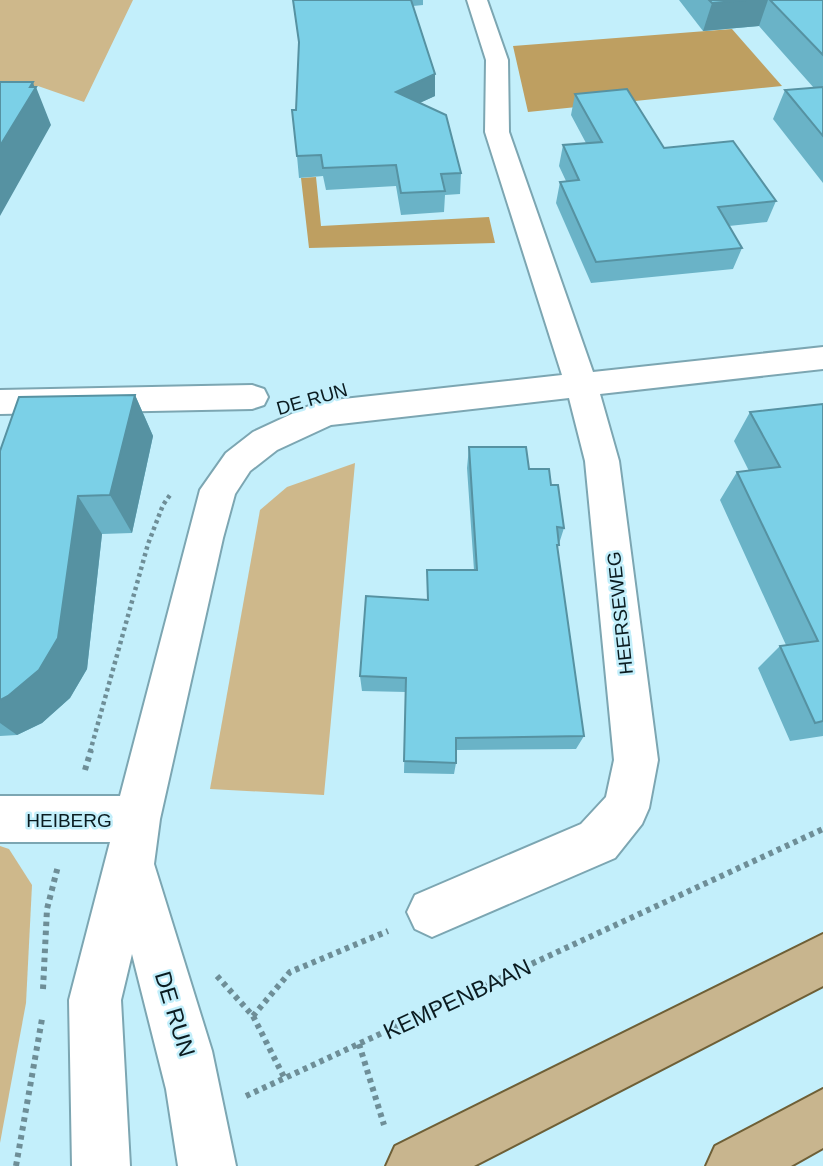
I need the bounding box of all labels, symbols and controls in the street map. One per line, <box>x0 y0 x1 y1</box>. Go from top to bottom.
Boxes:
street label: DE RUN <box>274 379 350 419</box>
street label: HEERSEWEG <box>603 550 637 676</box>
street label: HEIBERG <box>26 810 112 831</box>
street label: KEMPENBAAN <box>379 953 535 1045</box>
street label: DE RUN <box>150 968 200 1060</box>

